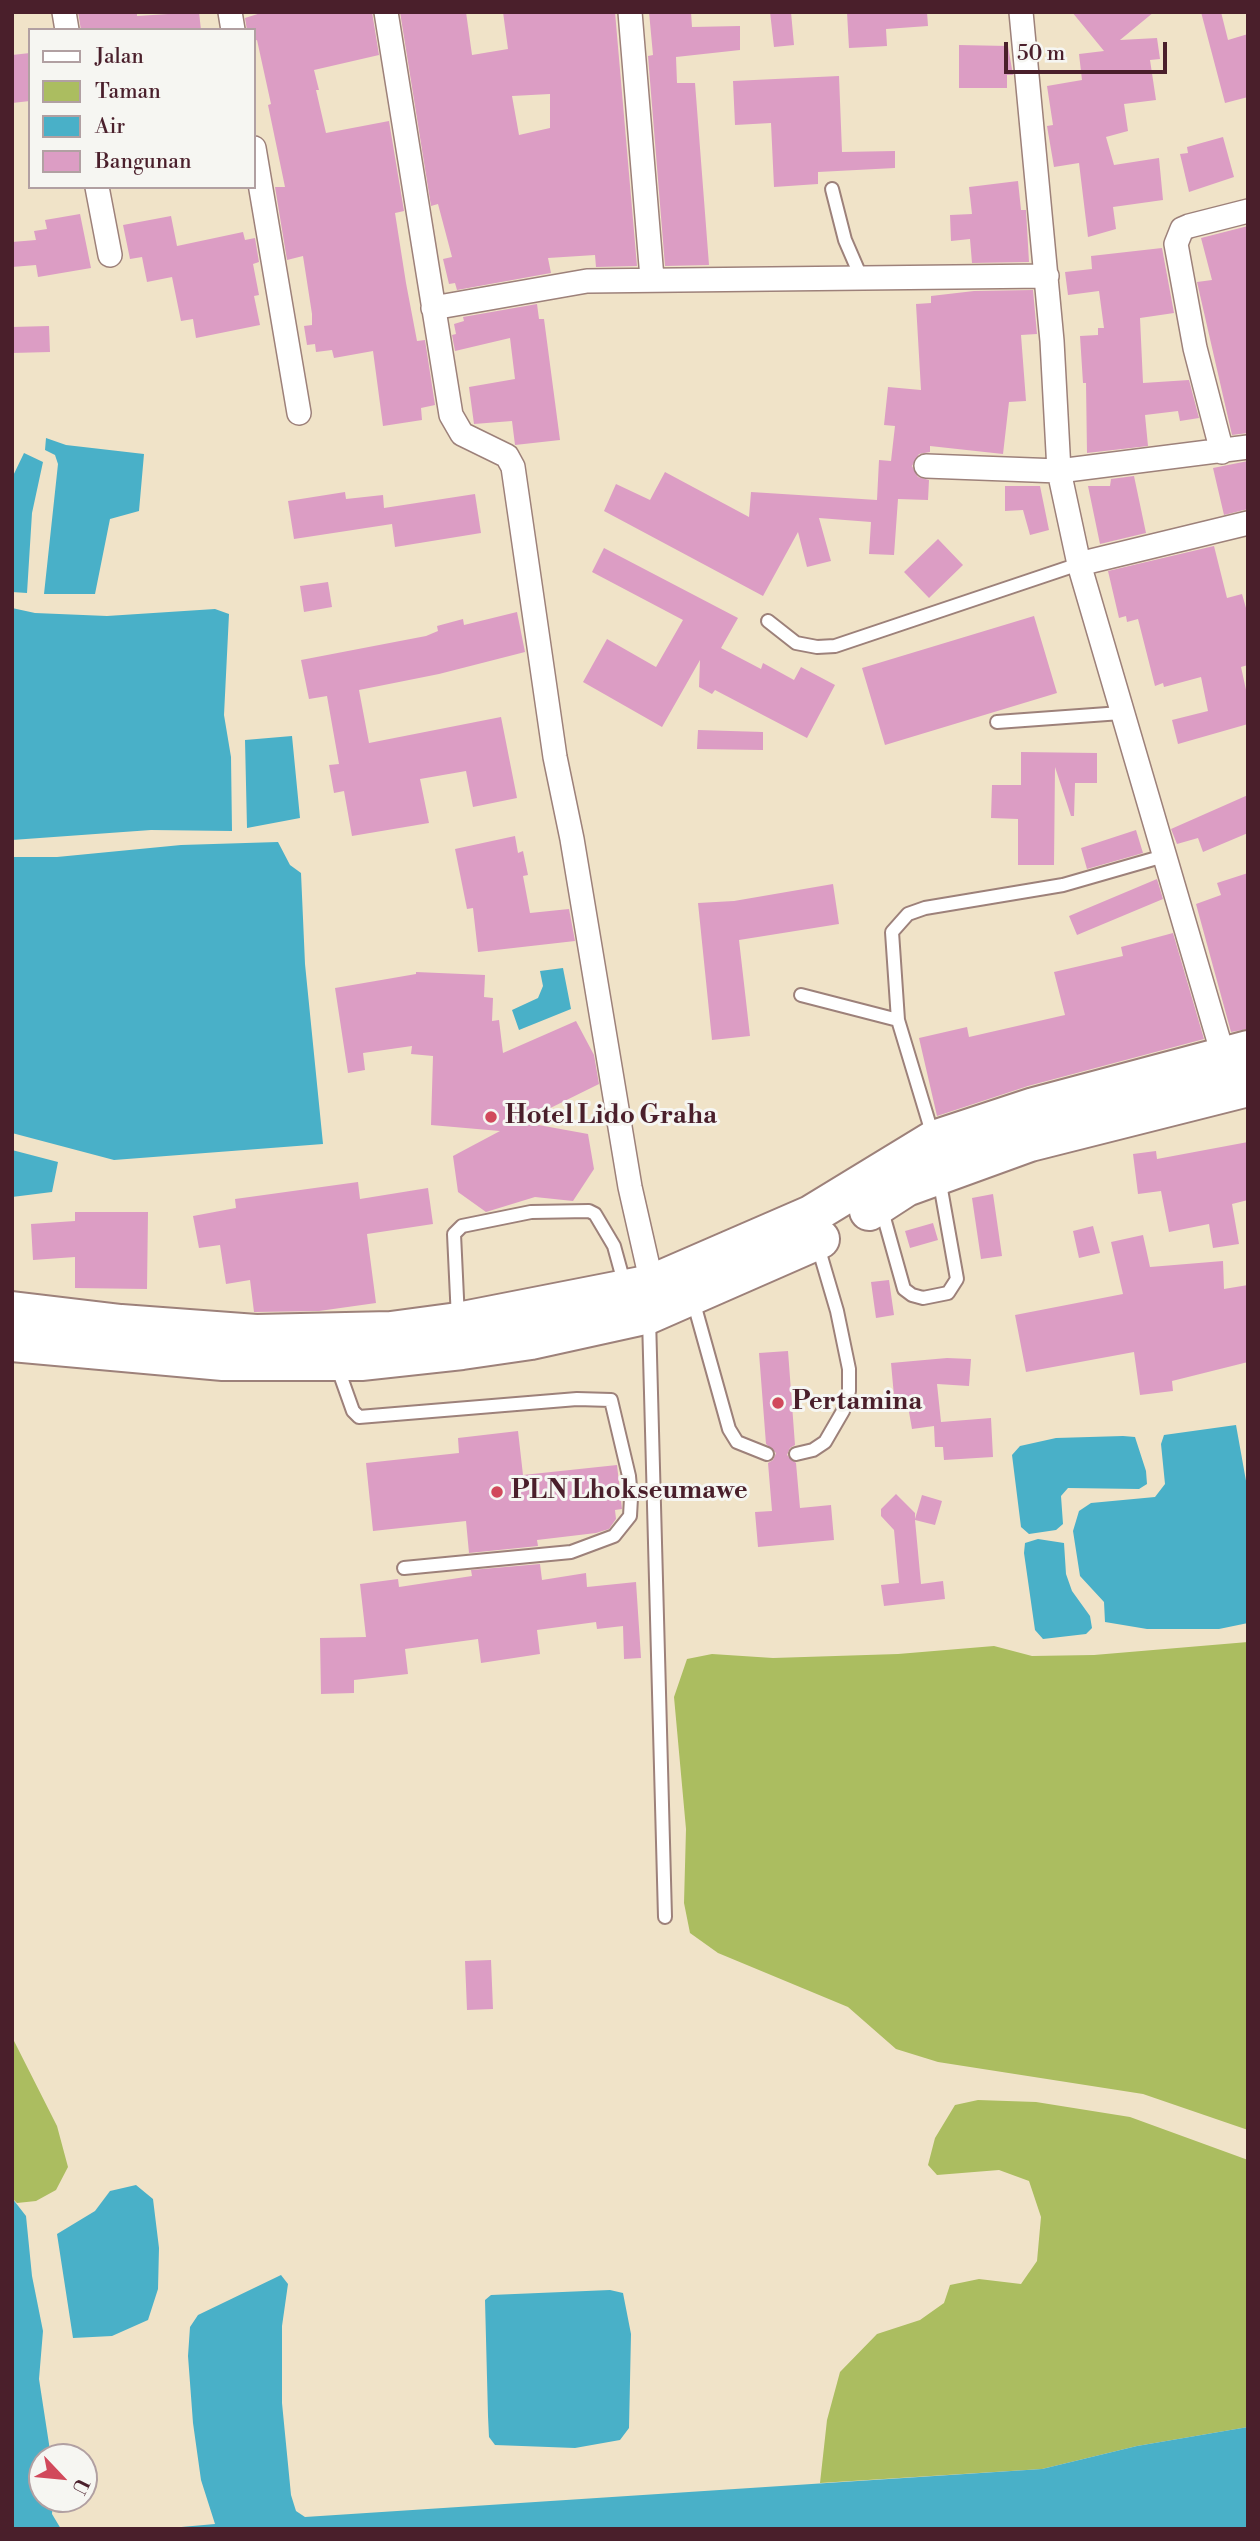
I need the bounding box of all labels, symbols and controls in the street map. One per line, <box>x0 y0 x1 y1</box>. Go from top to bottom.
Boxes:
legend <box>28 28 256 189</box>
scale bar <box>1008 28 1171 72</box>
text: 50 m <box>1017 41 1065 67</box>
text: Jalan <box>95 44 144 70</box>
text: Taman <box>95 79 161 105</box>
text: Air <box>95 114 125 140</box>
text: Bangunan <box>95 149 191 175</box>
place label: Hotel Lido Graha <box>505 1101 717 1133</box>
marker: Hotel Lido Graha <box>483 1109 499 1125</box>
place label: Pertamina <box>792 1387 922 1419</box>
marker: Pertamina <box>770 1395 786 1411</box>
place label: PLN Lhokseumawe <box>511 1476 748 1508</box>
marker: PLN Lhokseumawe <box>489 1484 505 1500</box>
north arrow <box>28 2443 98 2513</box>
text: U <box>66 2474 94 2498</box>

